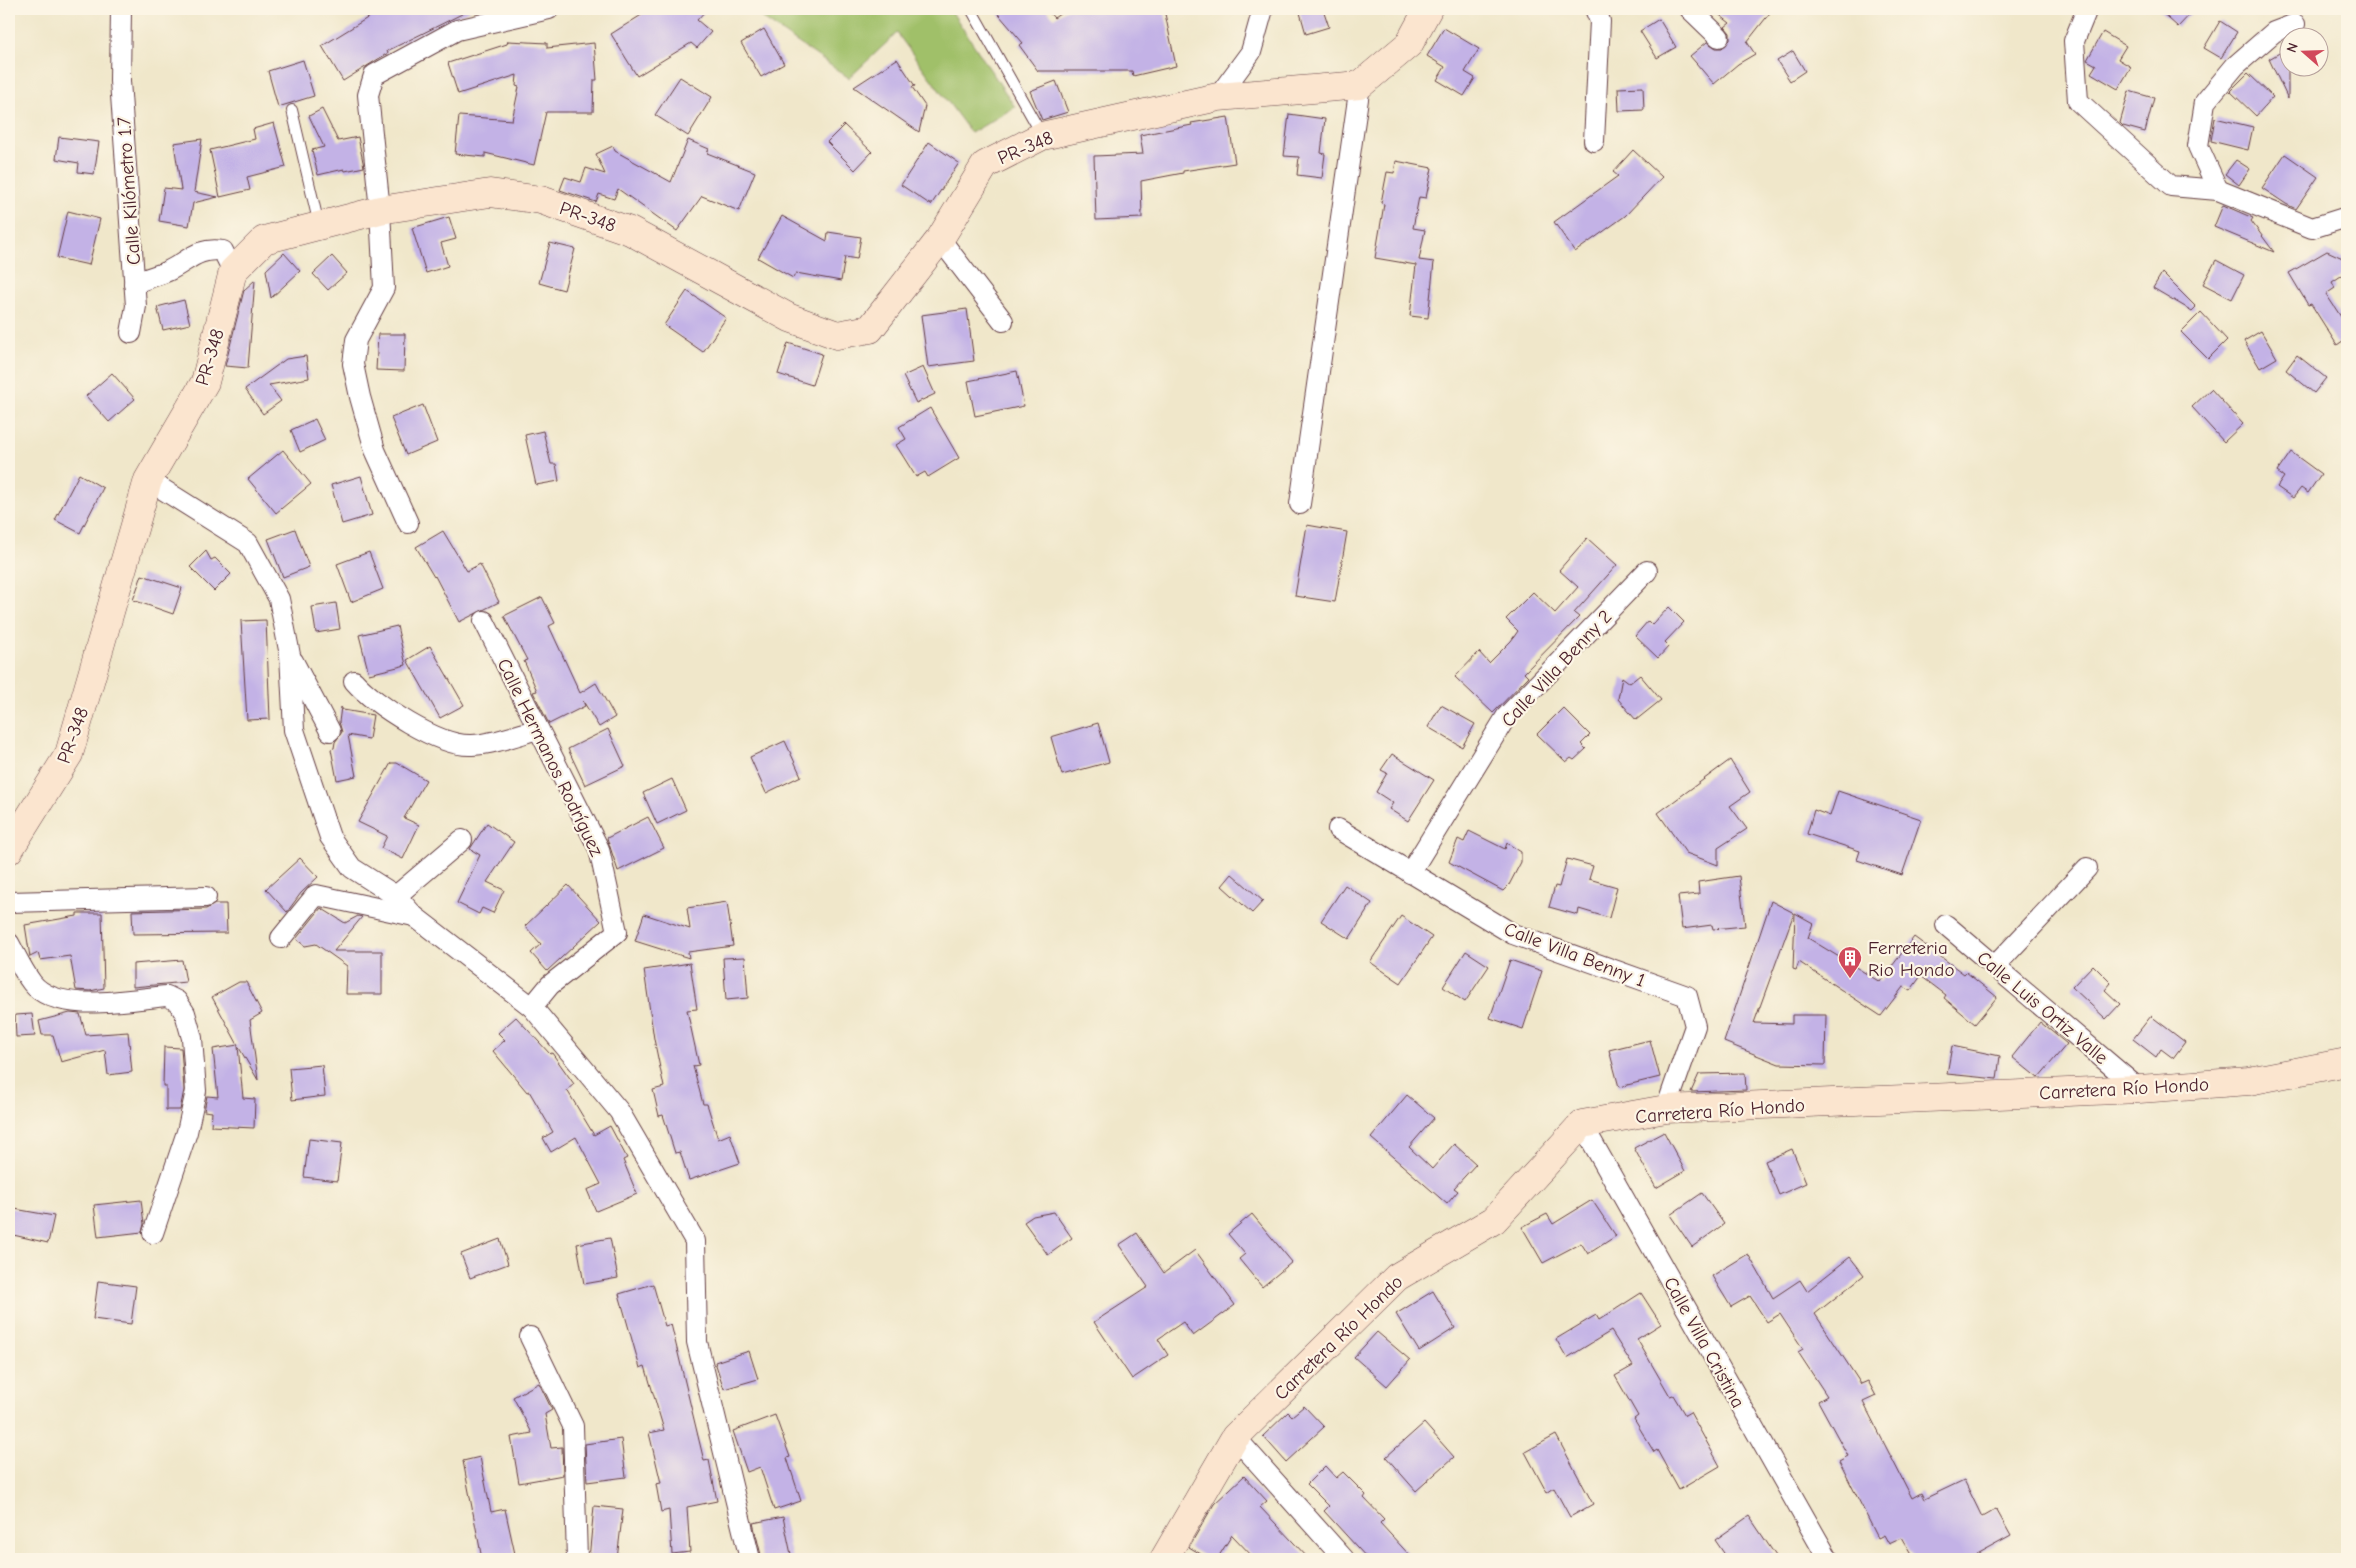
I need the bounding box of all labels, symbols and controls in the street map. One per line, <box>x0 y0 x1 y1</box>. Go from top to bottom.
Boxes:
north arrow <box>2278 28 2328 78</box>
text: N <box>2283 41 2302 55</box>
street label: Calle Kilómetro 1.7 <box>113 116 145 266</box>
street label: PR-348 <box>994 126 1056 169</box>
street label: PR-348 <box>557 197 619 237</box>
street label: PR-348 <box>191 326 229 388</box>
street label: Calle Villa Benny 2 <box>1497 606 1617 732</box>
street label: Calle Hermanos Rodríguez <box>493 655 608 860</box>
street label: PR-348 <box>53 704 93 766</box>
street label: Calle Villa Benny 1 <box>1501 918 1648 992</box>
place label: Ferreteria Rio Hondo <box>1868 937 1954 981</box>
building icon: Ferreteria Rio Hondo <box>1837 945 1863 979</box>
street label: Calle Luis Ortiz Valle <box>1972 947 2112 1069</box>
street label: Carretera Río Hondo <box>2039 1074 2209 1104</box>
street label: Carretera Río Hondo <box>1635 1094 1806 1128</box>
street label: Carretera Río Hondo <box>1270 1271 1407 1405</box>
street label: Calle Villa Cristina <box>1659 1273 1749 1412</box>

